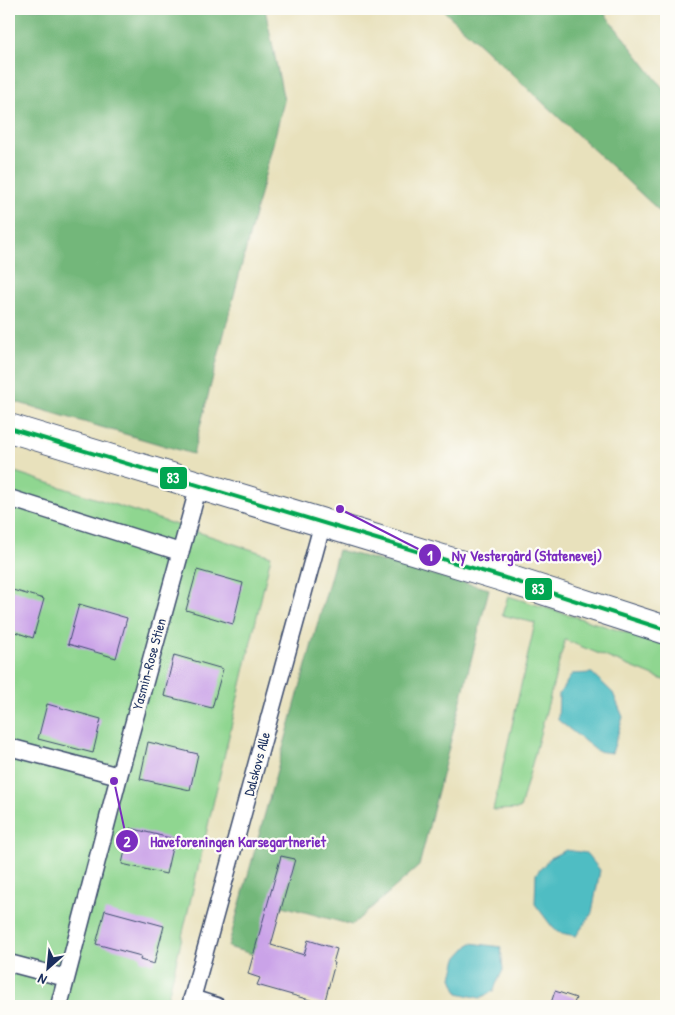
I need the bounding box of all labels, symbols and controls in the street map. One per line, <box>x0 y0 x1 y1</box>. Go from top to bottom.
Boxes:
line badge: 83 <box>159 466 188 490</box>
text: 83 <box>167 468 180 487</box>
callout: Ny Vestergård (Statenevej) <box>417 540 613 570</box>
text: 1 <box>427 545 433 566</box>
text: Ny Vestergård (Statenevej) <box>452 545 602 567</box>
line badge: 83 <box>524 577 553 601</box>
text: 83 <box>532 579 545 598</box>
street label: Yasmin-Rose Stien <box>127 616 170 712</box>
street label: Dalskovs Alle <box>239 729 274 798</box>
callout: Haveforeningen Karsegartneriet <box>115 826 335 856</box>
text: 2 <box>123 831 131 852</box>
text: Haveforeningen Karsegartneriet <box>150 831 327 853</box>
north arrow <box>22 942 72 992</box>
text: N <box>34 970 50 990</box>

